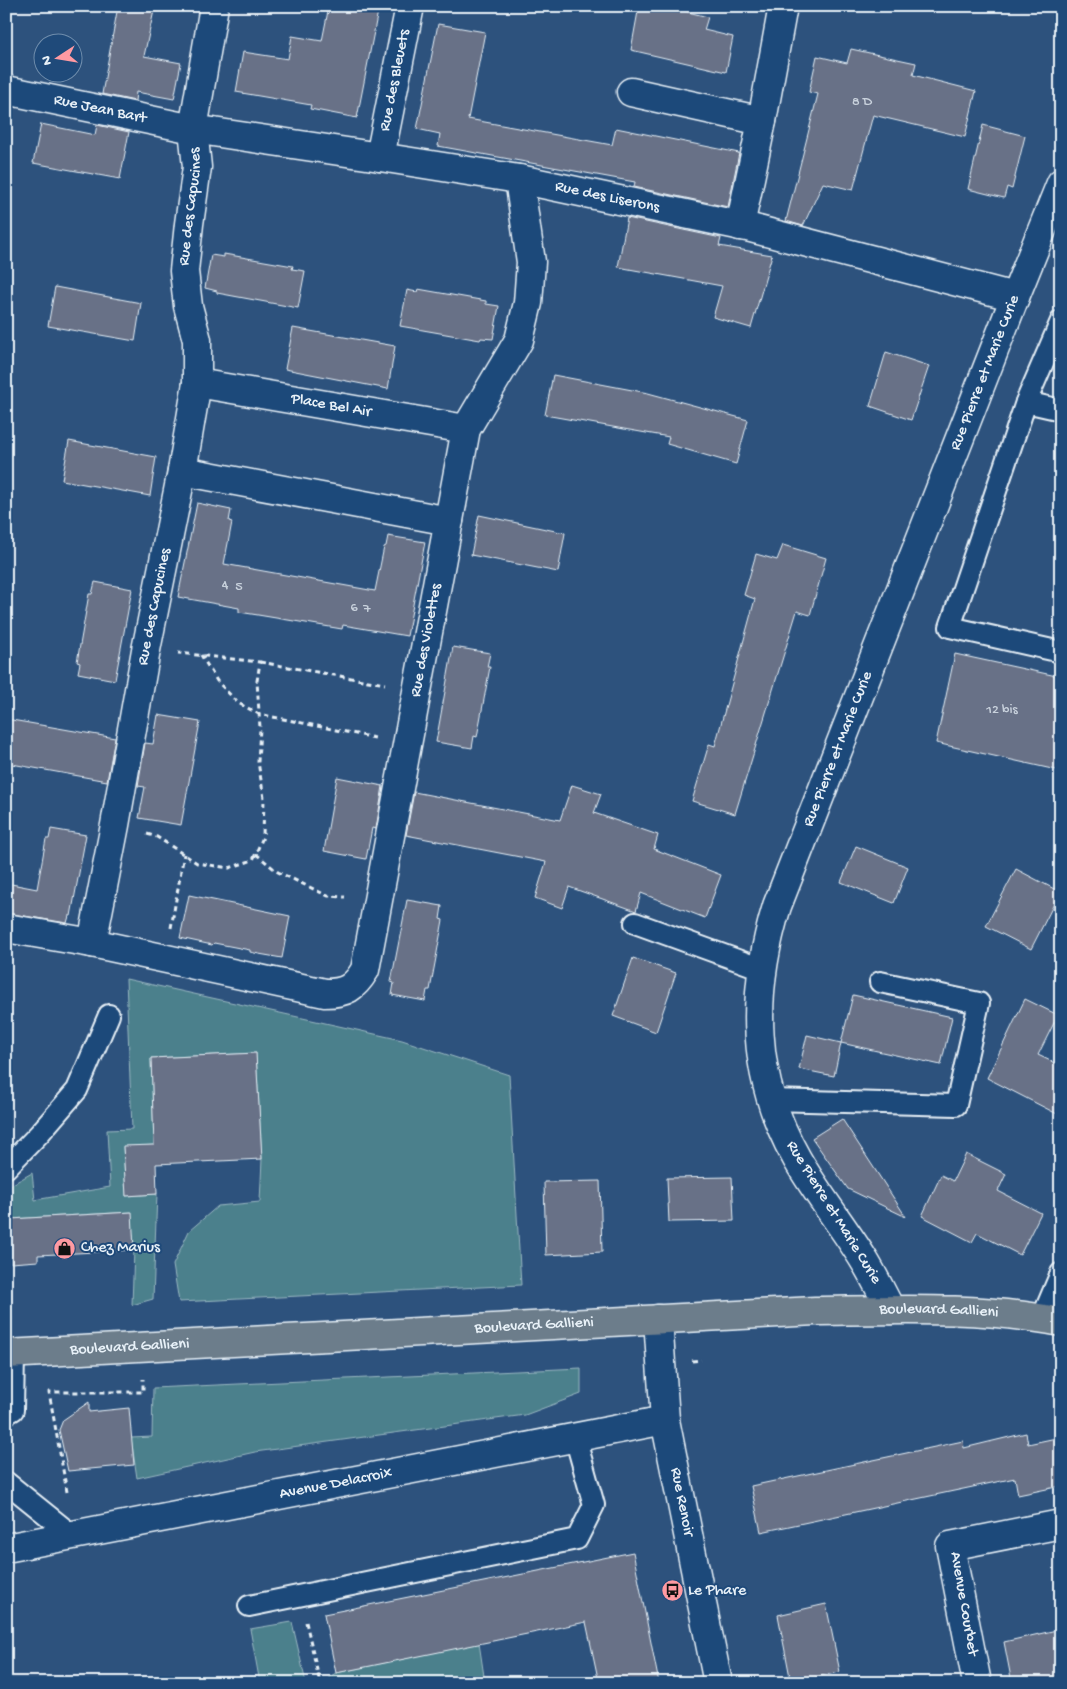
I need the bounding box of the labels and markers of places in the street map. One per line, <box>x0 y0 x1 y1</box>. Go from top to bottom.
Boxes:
shop icon: Chez Marius <box>53 1236 77 1260</box>
place label: Chez Marius <box>81 1239 161 1258</box>
bus stop icon: Le Phare <box>660 1579 684 1603</box>
place label: Le Phare <box>688 1582 747 1601</box>

